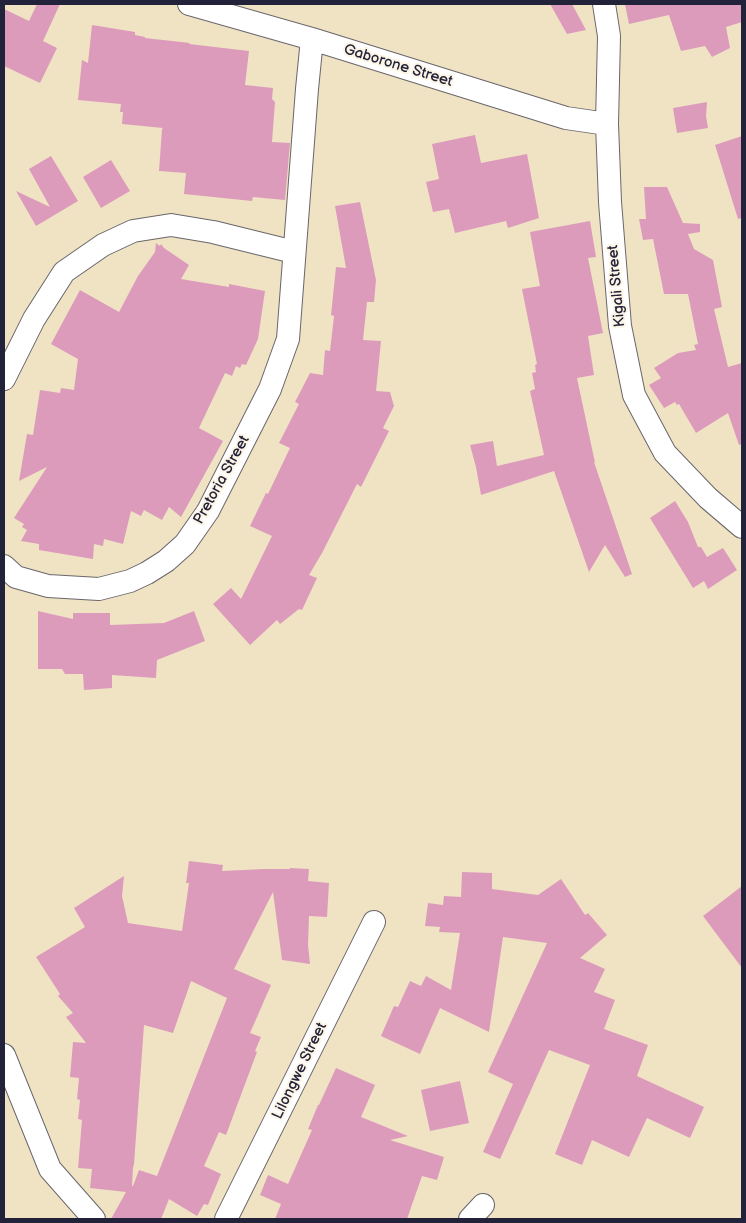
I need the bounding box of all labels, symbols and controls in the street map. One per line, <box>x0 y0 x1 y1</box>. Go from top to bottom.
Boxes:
street label: Gaborone Street <box>341 41 455 91</box>
street label: Kigali Street <box>604 244 630 328</box>
street label: Pretoria Street <box>190 432 254 528</box>
street label: Lilongwe Street <box>269 1020 331 1122</box>

